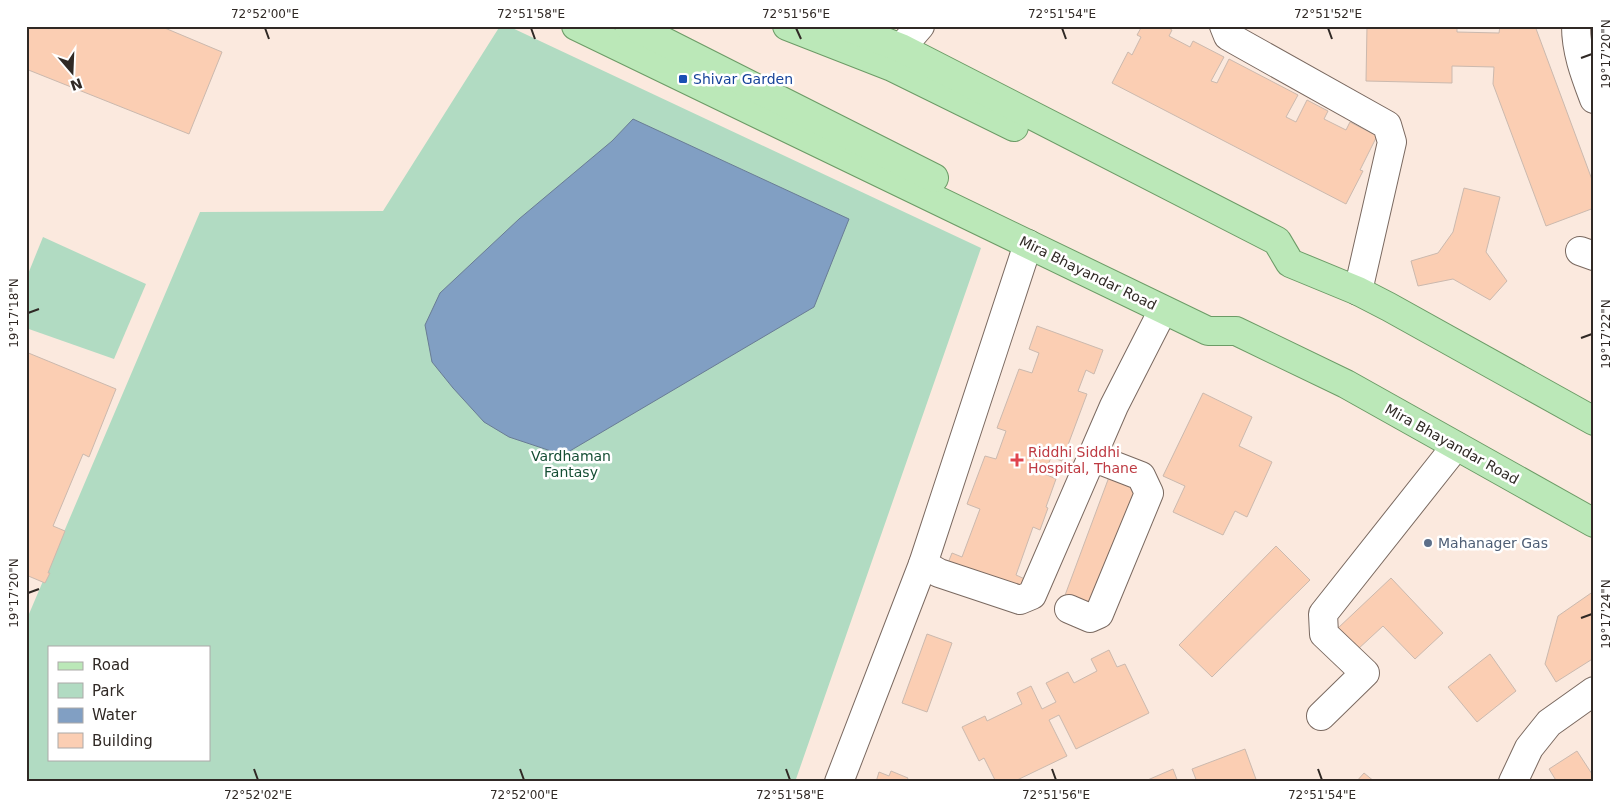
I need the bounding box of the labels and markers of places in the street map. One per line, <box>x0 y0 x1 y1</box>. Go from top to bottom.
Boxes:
place label: Shivar Garden <box>693 71 793 87</box>
marker: Shivar Garden <box>677 73 689 85</box>
place label: Riddhi Siddhi Hospital, Thane <box>1028 444 1138 476</box>
marker: Riddhi Siddhi Hospital, Thane <box>1010 453 1024 467</box>
place label: Mahanager Gas <box>1438 535 1548 551</box>
marker: Mahanager Gas <box>1422 537 1434 549</box>

